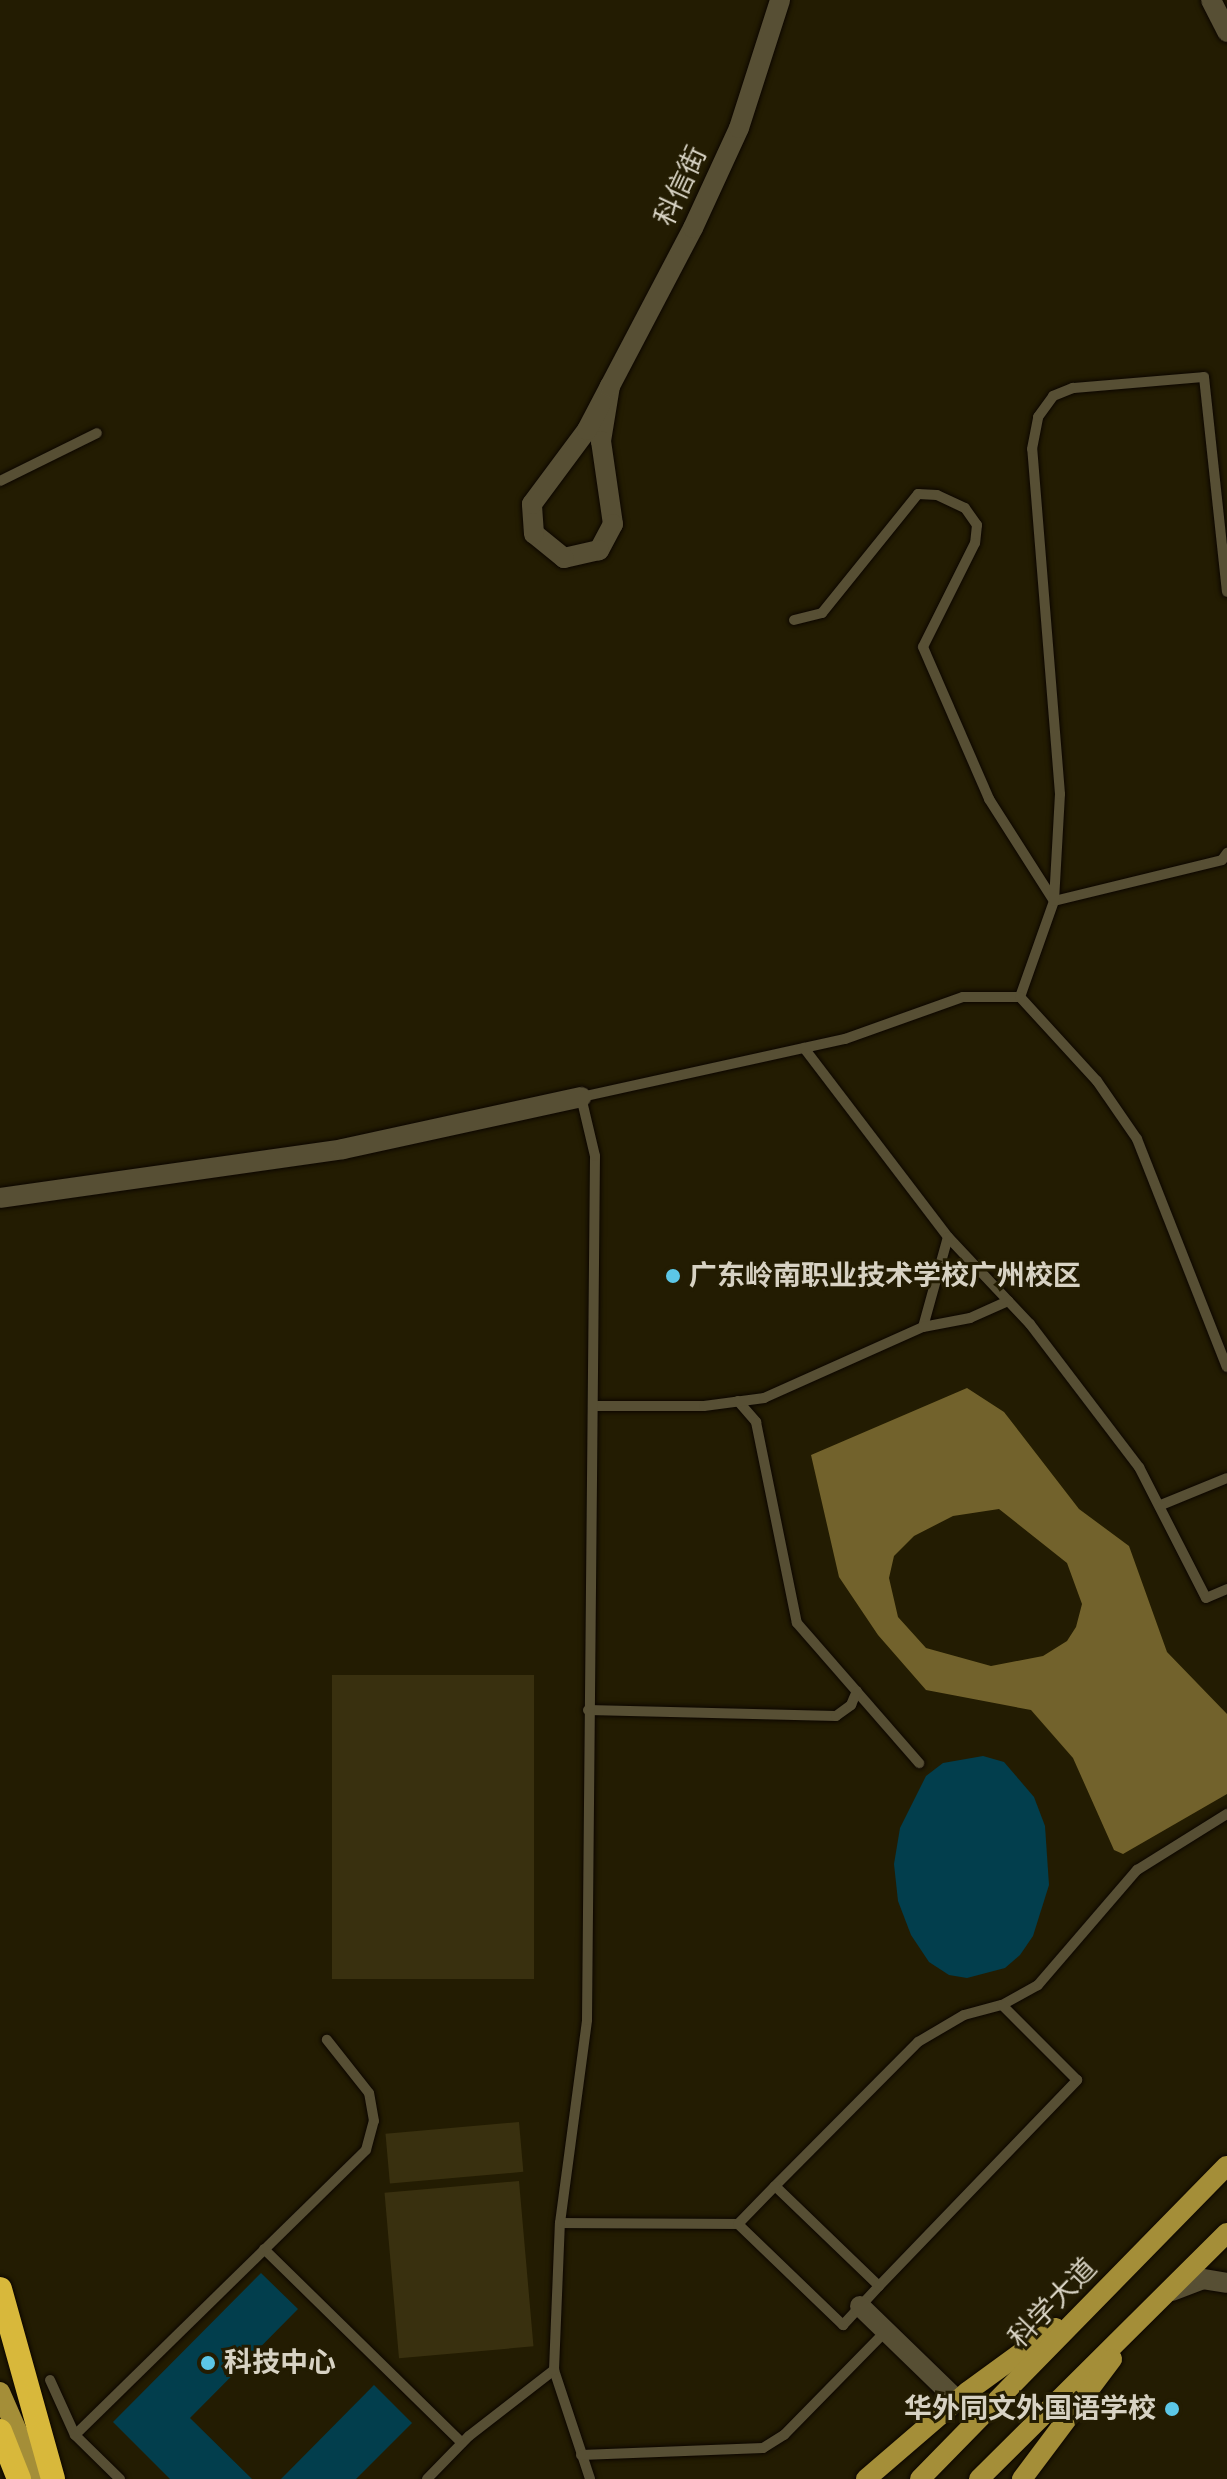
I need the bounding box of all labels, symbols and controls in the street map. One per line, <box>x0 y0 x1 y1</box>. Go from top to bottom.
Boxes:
street label: 科信街 <box>648 141 714 231</box>
place label: 广东岭南职业技术学校广州校区 <box>689 1259 1081 1293</box>
marker: 广东岭南职业技术学校广州校区 <box>664 1267 682 1285</box>
street label: 科学大道 <box>1002 2251 1104 2355</box>
place label: 科技中心 <box>224 2346 336 2380</box>
marker: 科技中心 <box>199 2354 217 2372</box>
place label: 华外同文外国语学校 <box>904 2392 1156 2426</box>
marker: 华外同文外国语学校 <box>1163 2400 1181 2418</box>

